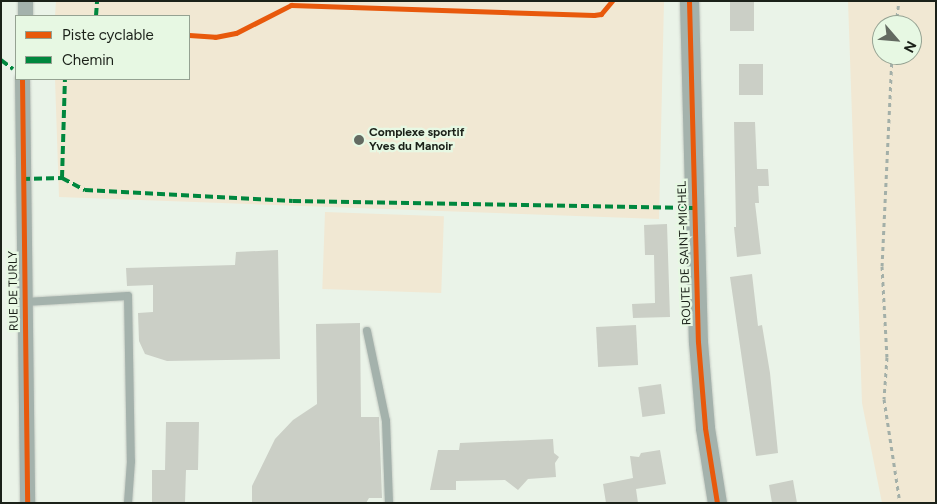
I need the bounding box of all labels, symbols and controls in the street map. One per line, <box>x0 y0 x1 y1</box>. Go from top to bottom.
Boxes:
legend <box>15 15 190 80</box>
north arrow <box>872 15 922 65</box>
text: Piste cyclable <box>62 26 154 44</box>
text: N <box>900 38 920 55</box>
text: Chemin <box>62 51 114 69</box>
place label: Complexe sportif Yves du Manoir <box>369 126 464 154</box>
marker: Complexe sportif Yves du Manoir <box>353 134 365 146</box>
street label: ROUTE DE SAINT-MICHEL <box>675 181 695 325</box>
street label: RUE DE TURLY <box>6 251 22 331</box>

